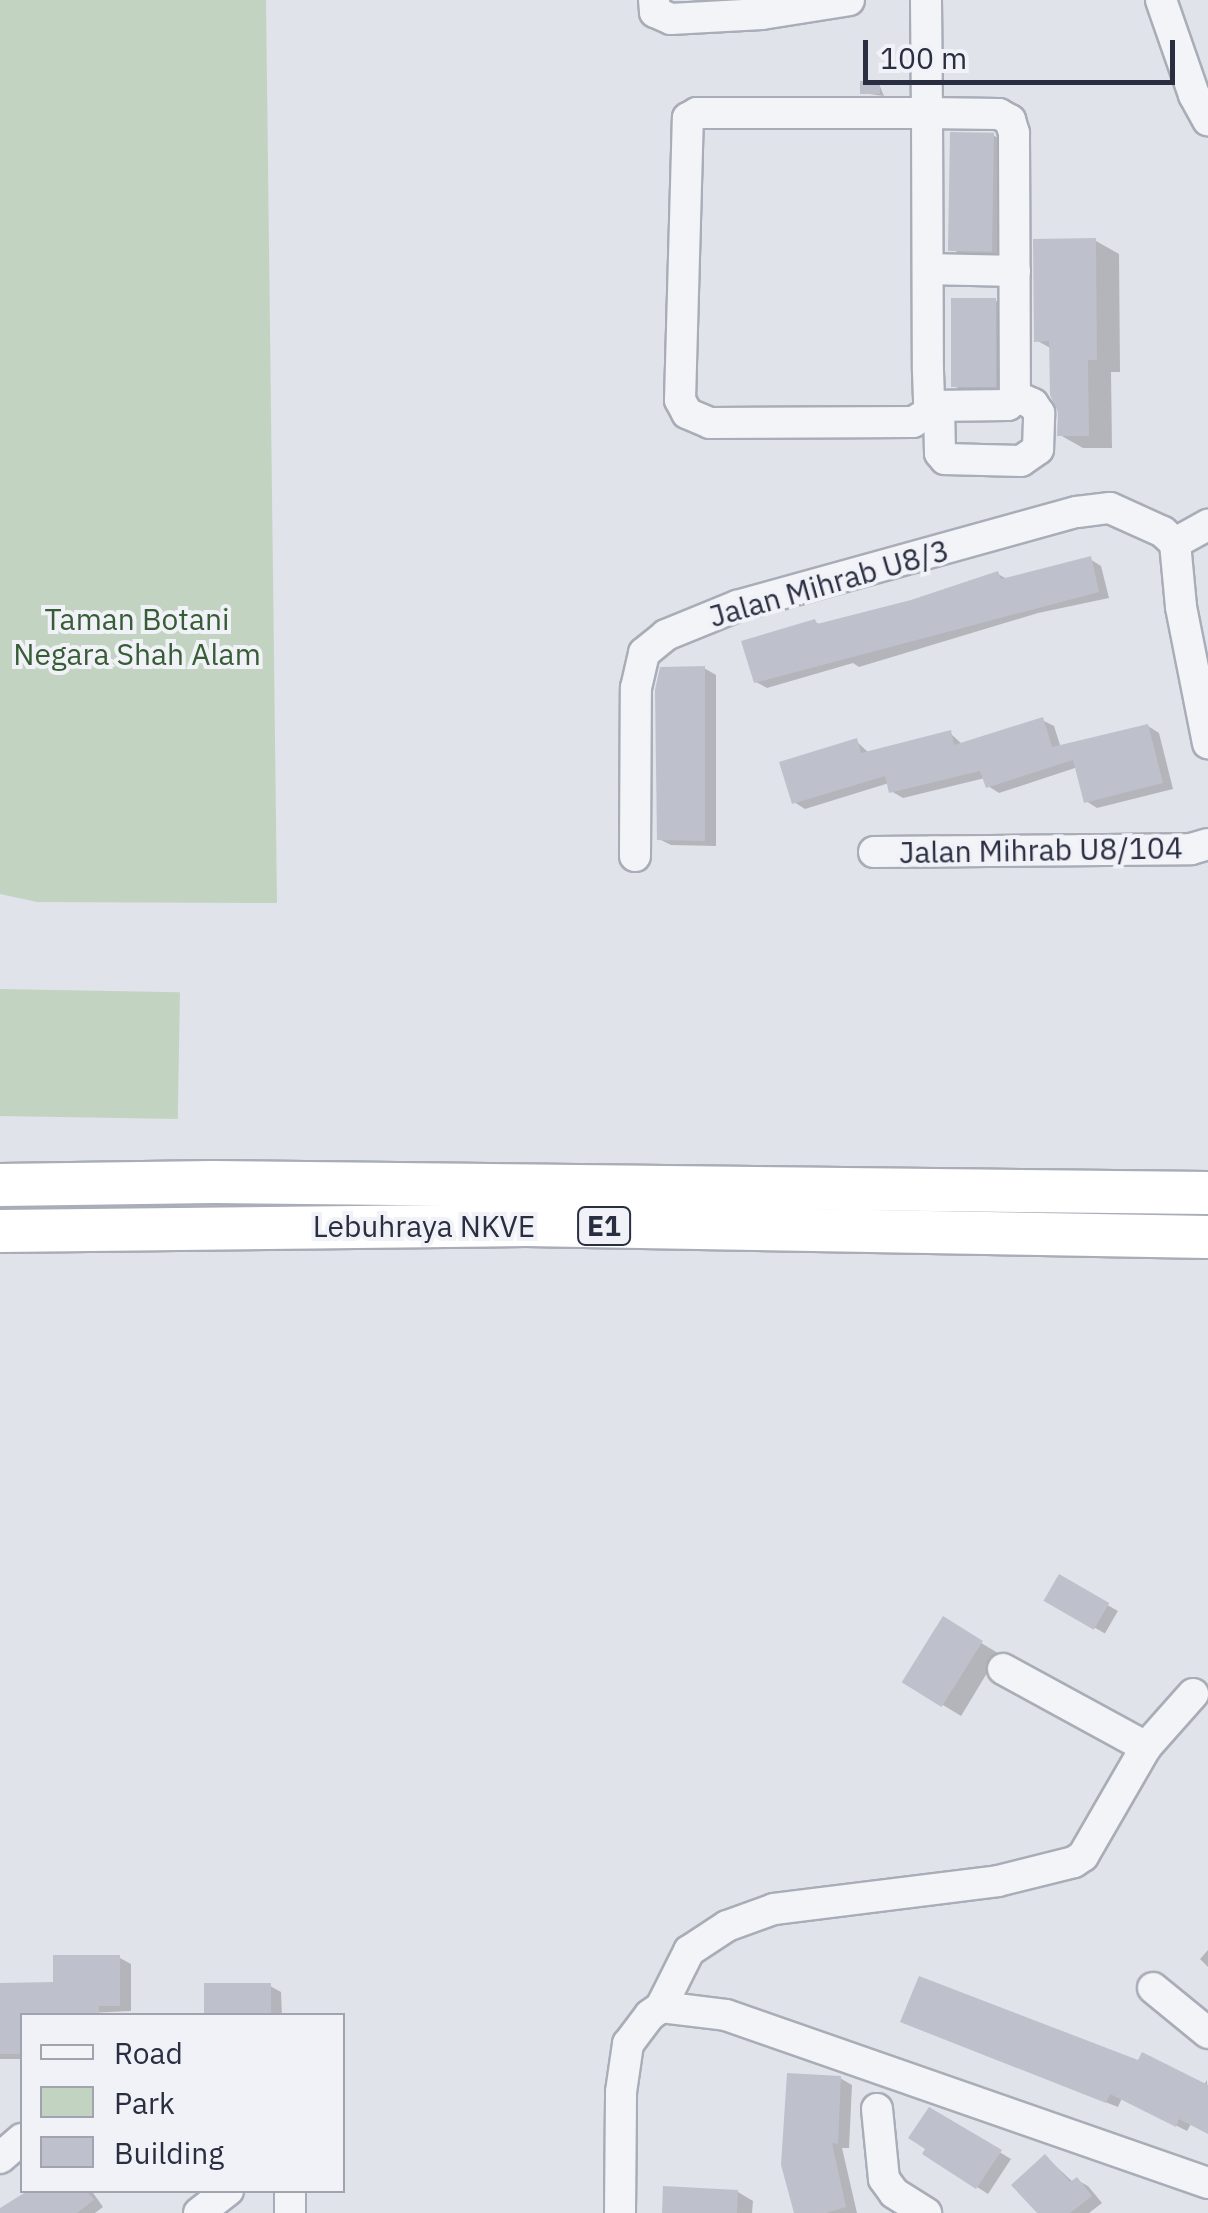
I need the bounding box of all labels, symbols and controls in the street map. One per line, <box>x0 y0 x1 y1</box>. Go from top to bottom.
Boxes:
scale bar <box>868 20 1180 82</box>
text: 100 m <box>880 38 967 77</box>
street label: Jalan Mihrab U8/3 <box>705 532 953 634</box>
park label: Taman Botani Negara Shah Alam <box>13 601 261 672</box>
street label: Jalan Mihrab U8/104 <box>899 830 1183 870</box>
road number: E1 <box>576 1203 632 1249</box>
street label: Lebuhraya NKVE <box>313 1208 535 1244</box>
legend <box>20 2013 345 2193</box>
text: Road <box>114 2033 183 2072</box>
text: Park <box>114 2083 175 2122</box>
text: Building <box>114 2133 224 2172</box>

